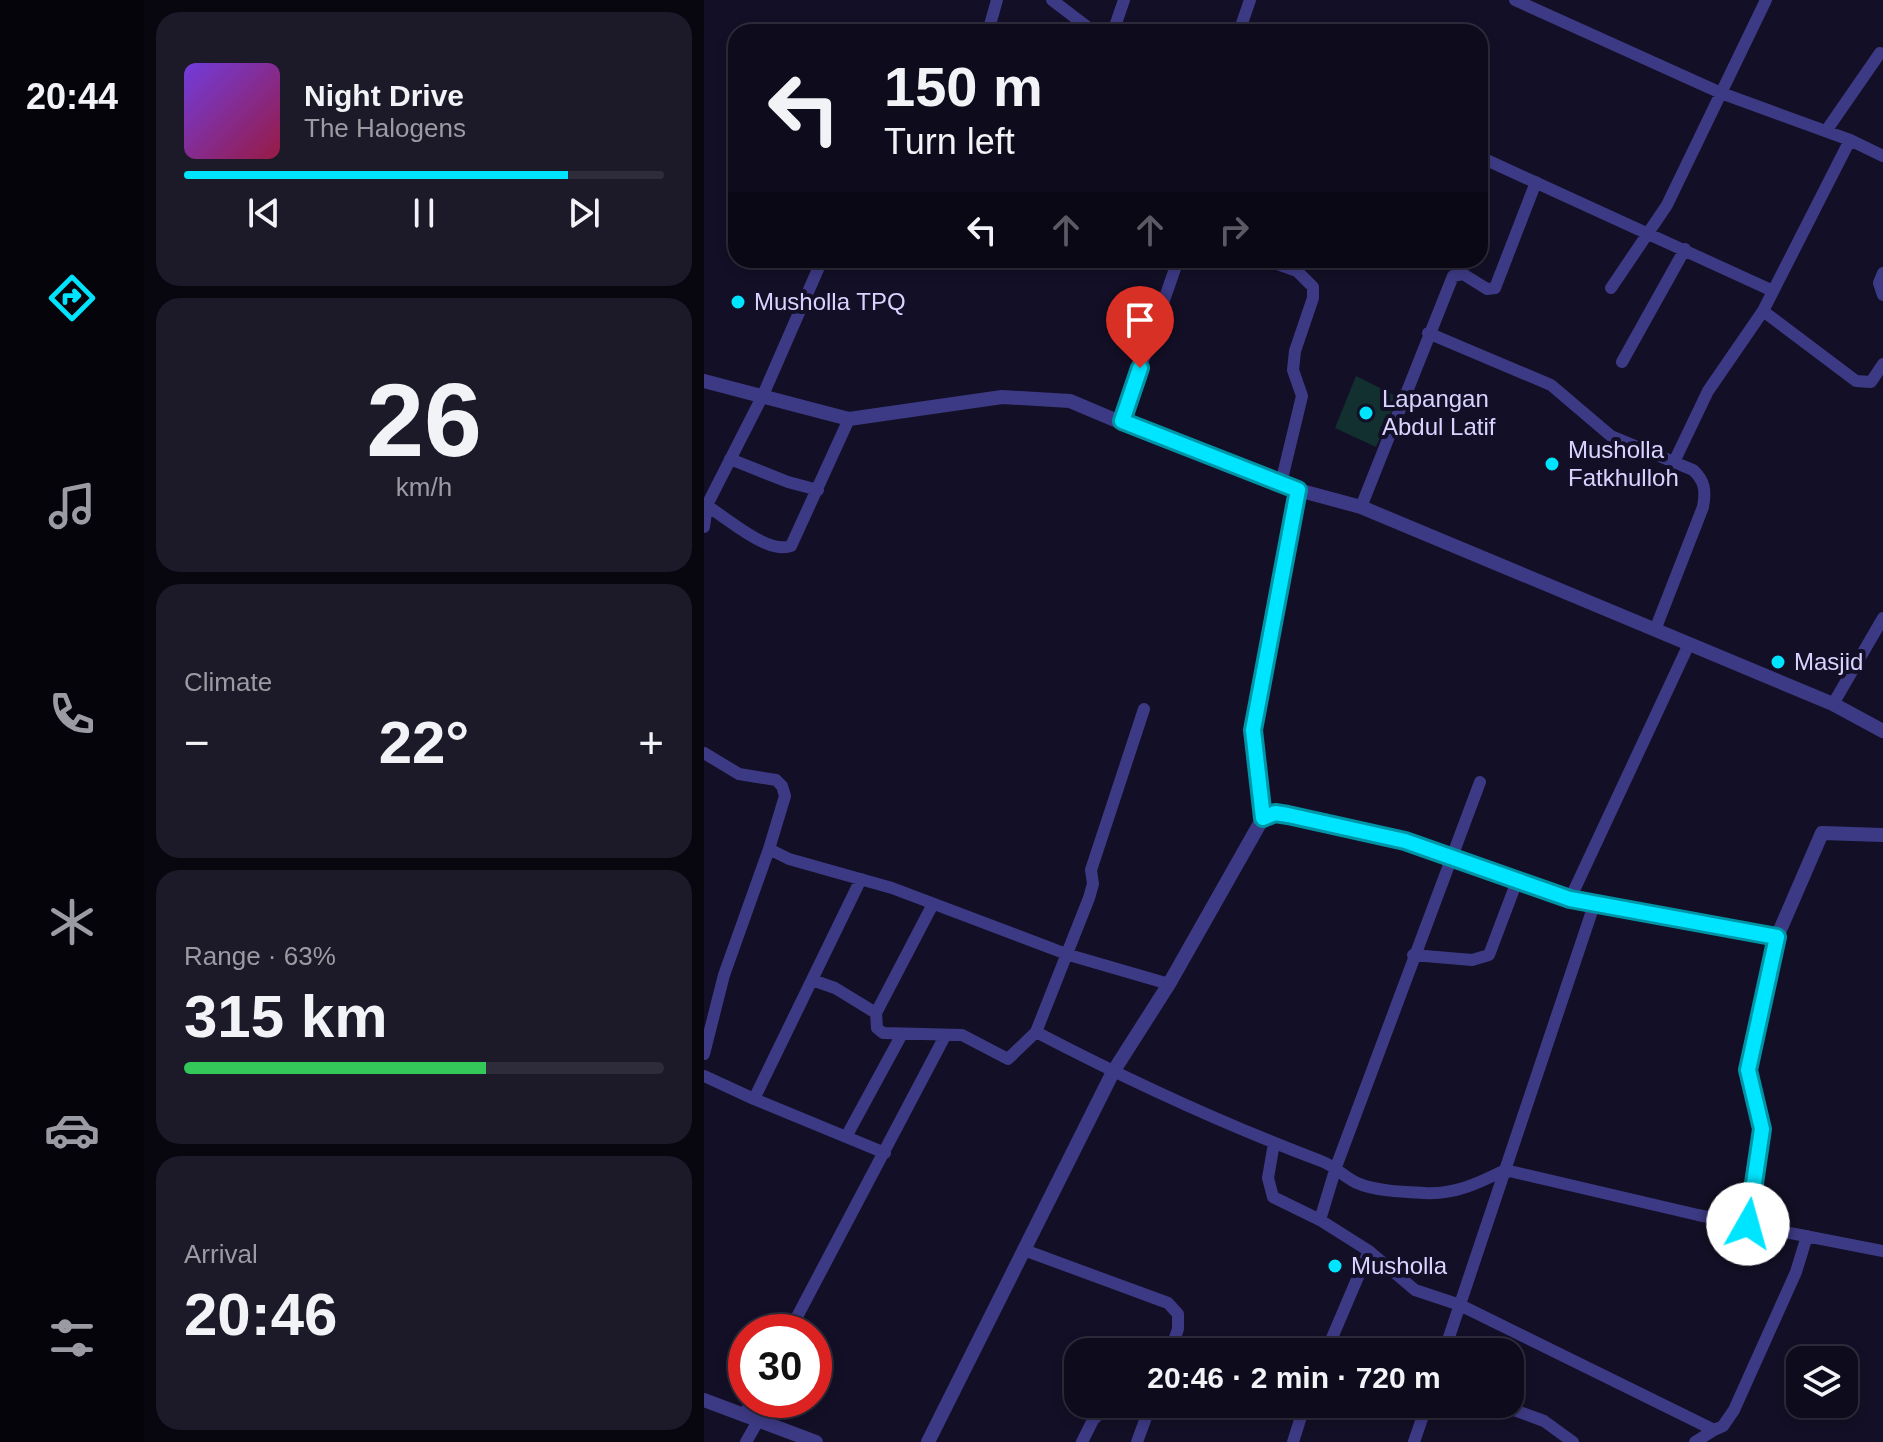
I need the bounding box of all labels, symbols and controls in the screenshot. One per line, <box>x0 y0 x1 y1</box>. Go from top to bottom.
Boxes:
text: 150 m <box>884 55 1043 118</box>
icon: left <box>752 56 856 160</box>
text: 20:44 <box>26 76 118 117</box>
text: Night Drive <box>304 79 464 112</box>
text: The Halogens <box>304 113 466 143</box>
text: Turn left <box>884 121 1015 162</box>
icon: previous <box>242 191 286 235</box>
icon: pause <box>402 191 446 235</box>
icon: next <box>562 191 606 235</box>
icon: left <box>960 208 1004 252</box>
icon: ahead <box>1044 208 1088 252</box>
icon: ahead <box>1128 208 1172 252</box>
icon: right <box>1212 208 1256 252</box>
icon: directions <box>44 270 100 326</box>
pin <box>1106 286 1174 368</box>
place label: Musholla TPQ <box>754 288 906 315</box>
marker: Musholla TPQ <box>729 293 747 311</box>
icon: arrive <box>1118 298 1162 342</box>
text: 26 <box>366 362 482 478</box>
place label: Lapangan Abdul Latif <box>1382 385 1496 440</box>
marker: Lapangan Abdul Latif <box>1357 404 1375 422</box>
place label: Musholla Fatkhulloh <box>1568 436 1679 491</box>
marker: Musholla Fatkhulloh <box>1543 455 1561 473</box>
text: km/h <box>396 472 452 502</box>
icon: music <box>44 478 100 534</box>
place label: Masjid <box>1794 648 1863 675</box>
marker: Masjid <box>1769 653 1787 671</box>
text: Climate <box>184 667 272 697</box>
icon: phone <box>44 686 100 742</box>
text: 22° <box>379 709 469 776</box>
text: − <box>184 718 210 767</box>
text: + <box>638 718 664 767</box>
icon: climate <box>44 894 100 950</box>
text: Range · 63% <box>184 941 336 971</box>
text: 315 km <box>184 983 388 1050</box>
icon: car <box>44 1102 100 1158</box>
position arrow <box>1706 1182 1790 1266</box>
text: Arrival <box>184 1239 258 1269</box>
place label: Musholla <box>1351 1252 1448 1279</box>
marker: Musholla <box>1326 1257 1344 1275</box>
text: 20:46 <box>184 1281 337 1348</box>
icon: filters <box>44 1310 100 1366</box>
speed limit sign: 30 <box>728 1314 832 1418</box>
map controls <box>1786 1346 1858 1418</box>
button: layers <box>1786 1346 1858 1418</box>
text: 20:46 · 2 min · 720 m <box>1147 1361 1441 1394</box>

